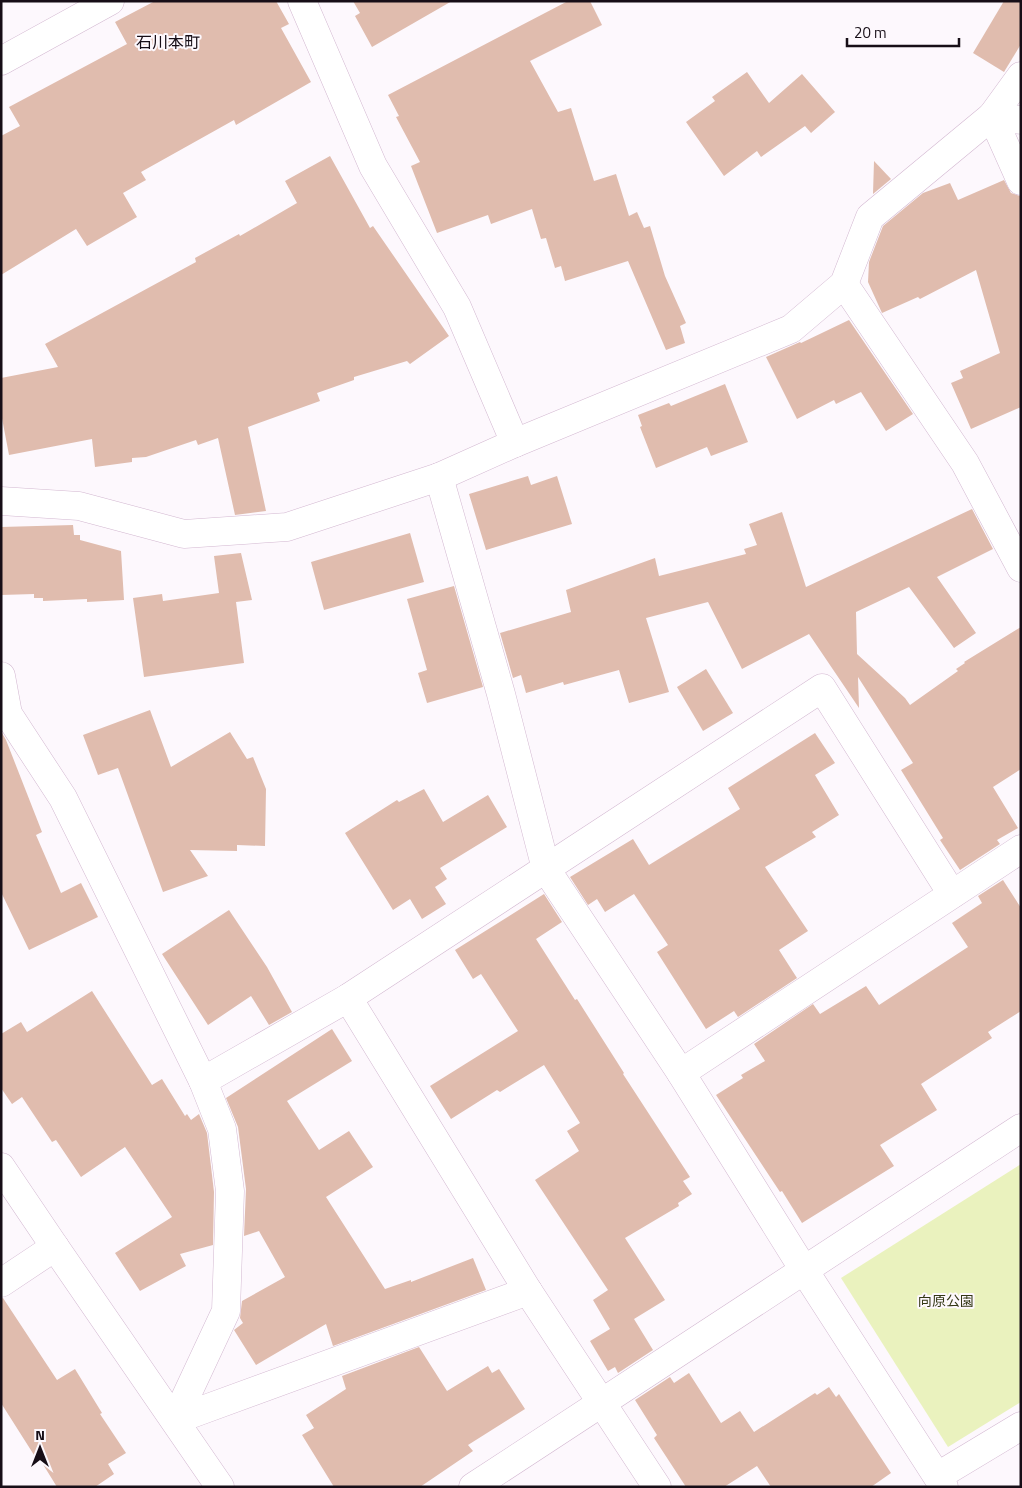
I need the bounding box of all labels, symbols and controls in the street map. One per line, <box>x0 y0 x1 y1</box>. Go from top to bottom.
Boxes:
scale bar <box>847 15 960 47</box>
text: 20 m <box>854 21 887 44</box>
district label: 石川本町 <box>136 30 200 54</box>
park label: 向原公園 <box>918 1290 974 1311</box>
north arrow <box>15 1423 65 1473</box>
text: N <box>35 1424 45 1445</box>

